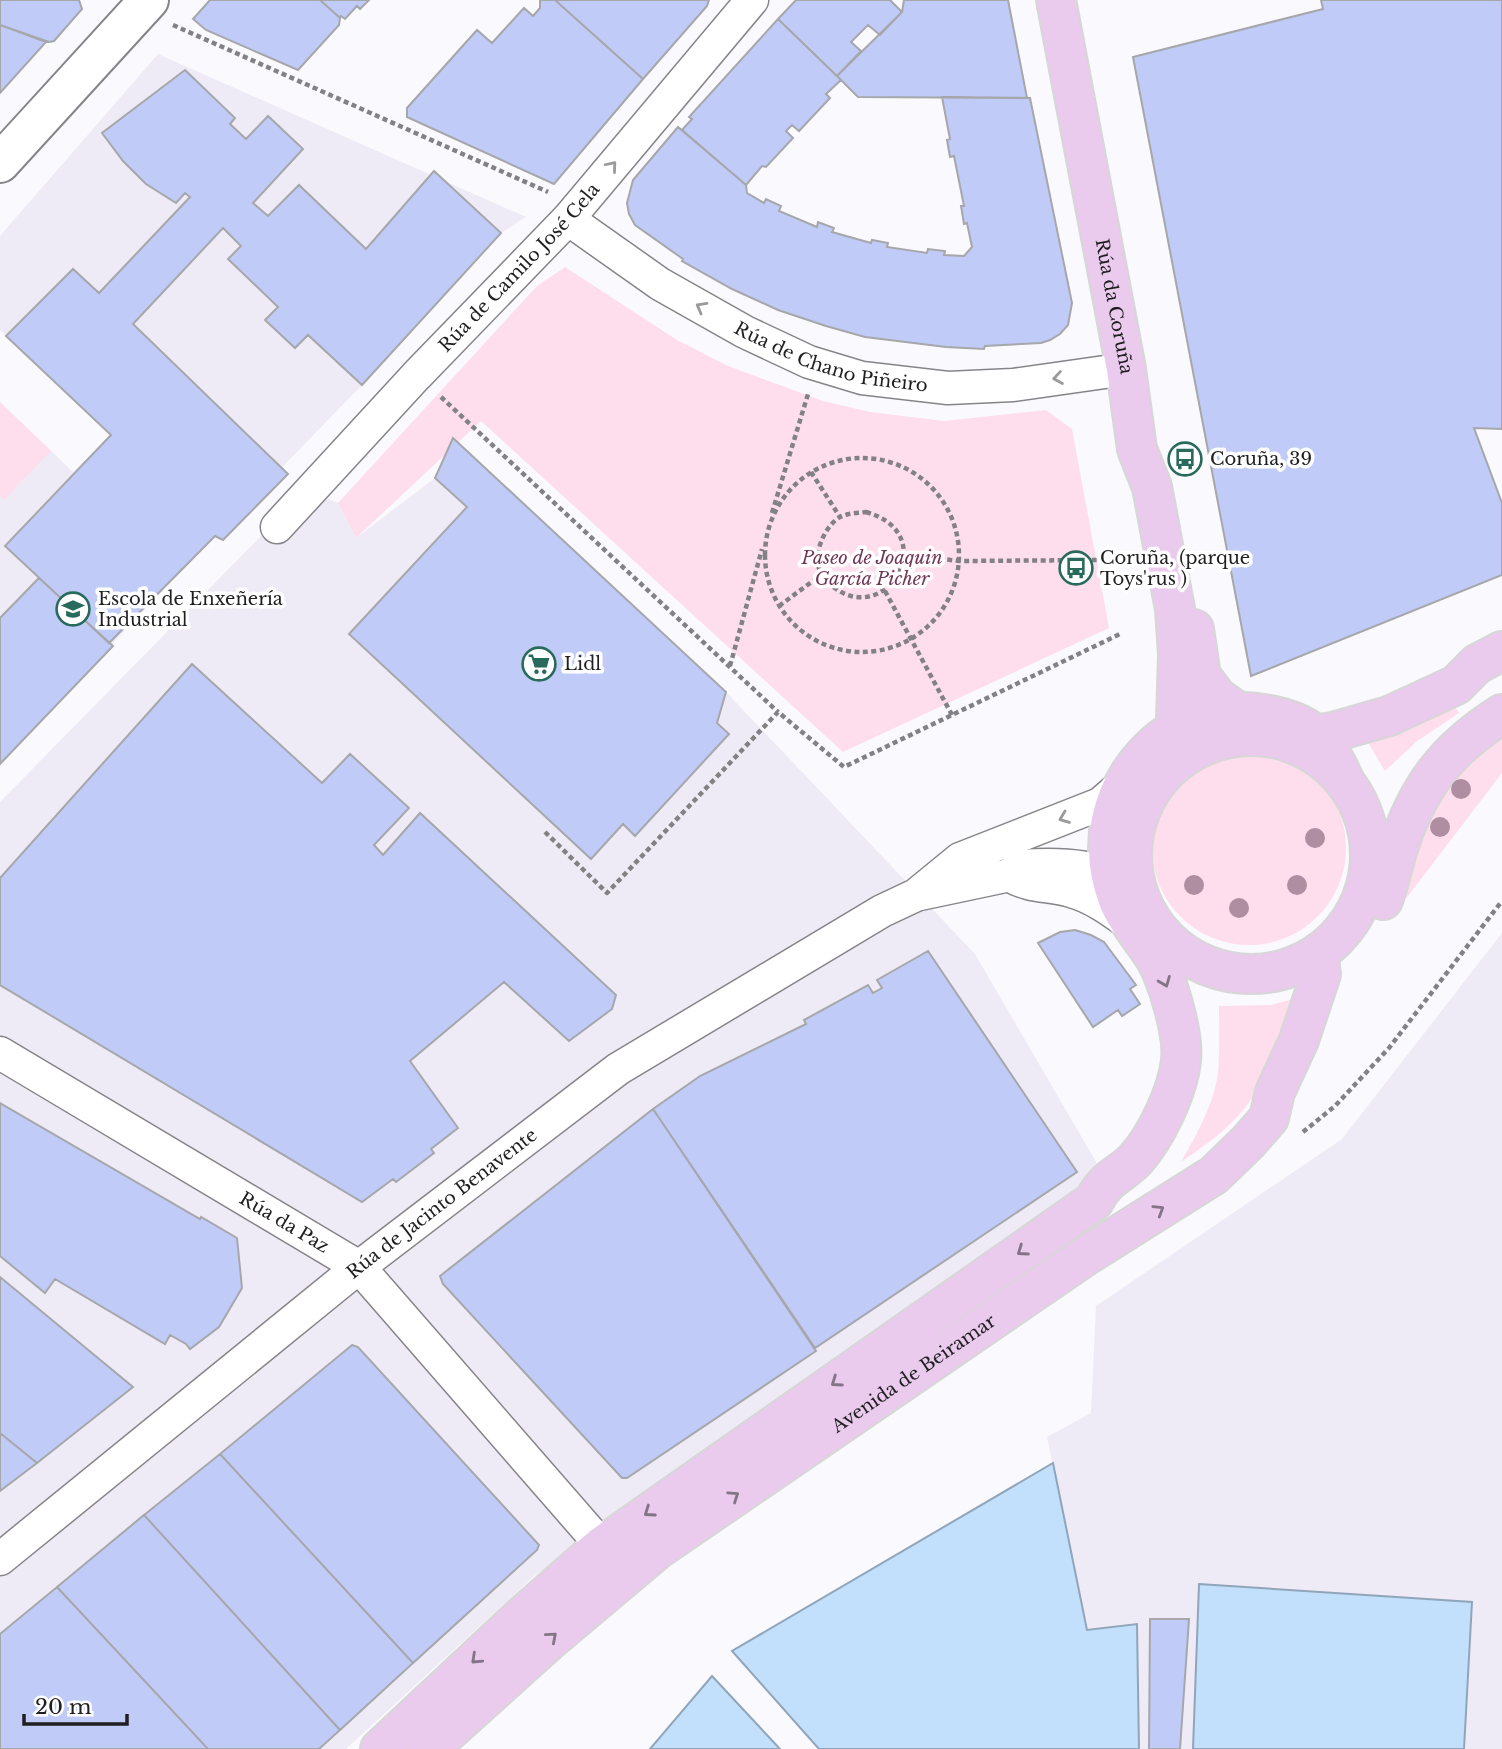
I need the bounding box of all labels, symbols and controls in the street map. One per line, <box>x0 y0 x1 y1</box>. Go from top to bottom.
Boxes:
one-way arrow <box>604 162 616 175</box>
street label: Rúa de Camilo José Cela <box>434 179 604 357</box>
street label: Rúa da Coruña <box>1091 237 1138 376</box>
one-way arrow <box>695 302 708 315</box>
street label: Rúa de Chano Piñeiro <box>730 317 929 397</box>
one-way arrow <box>1052 370 1064 385</box>
bus stop icon: Coruña, 39 <box>1166 440 1204 478</box>
place label: Coruña, 39 <box>1210 448 1312 470</box>
park label: Paseo de Joaquin García Picher <box>800 547 943 590</box>
place label: Coruña, (parque Toys'rus ) <box>1100 547 1250 590</box>
bus stop icon: Coruña, (parque Toys'rus ) <box>1057 549 1095 587</box>
place label: Escola de Enxeñería Industrial <box>98 588 283 631</box>
school or university icon: Escola de Enxeñería Industrial <box>54 590 92 628</box>
supermarket icon: Lidl <box>520 645 558 683</box>
place label: Lidl <box>564 653 601 675</box>
one-way arrow <box>1058 810 1070 824</box>
one-way arrow <box>1157 975 1171 987</box>
street label: Rúa de Jacinto Benavente <box>342 1124 541 1284</box>
street label: Rúa da Paz <box>236 1187 333 1258</box>
one-way arrow <box>1151 1205 1164 1218</box>
one-way arrow <box>1017 1243 1030 1255</box>
street label: Avenida de Beiramar <box>827 1310 1000 1438</box>
one-way arrow <box>831 1374 844 1386</box>
one-way arrow <box>726 1492 739 1504</box>
one-way arrow <box>644 1504 657 1516</box>
one-way arrow <box>544 1633 557 1646</box>
one-way arrow <box>471 1651 484 1663</box>
scale bar <box>24 1682 128 1726</box>
text: 20 m <box>35 1694 92 1720</box>

